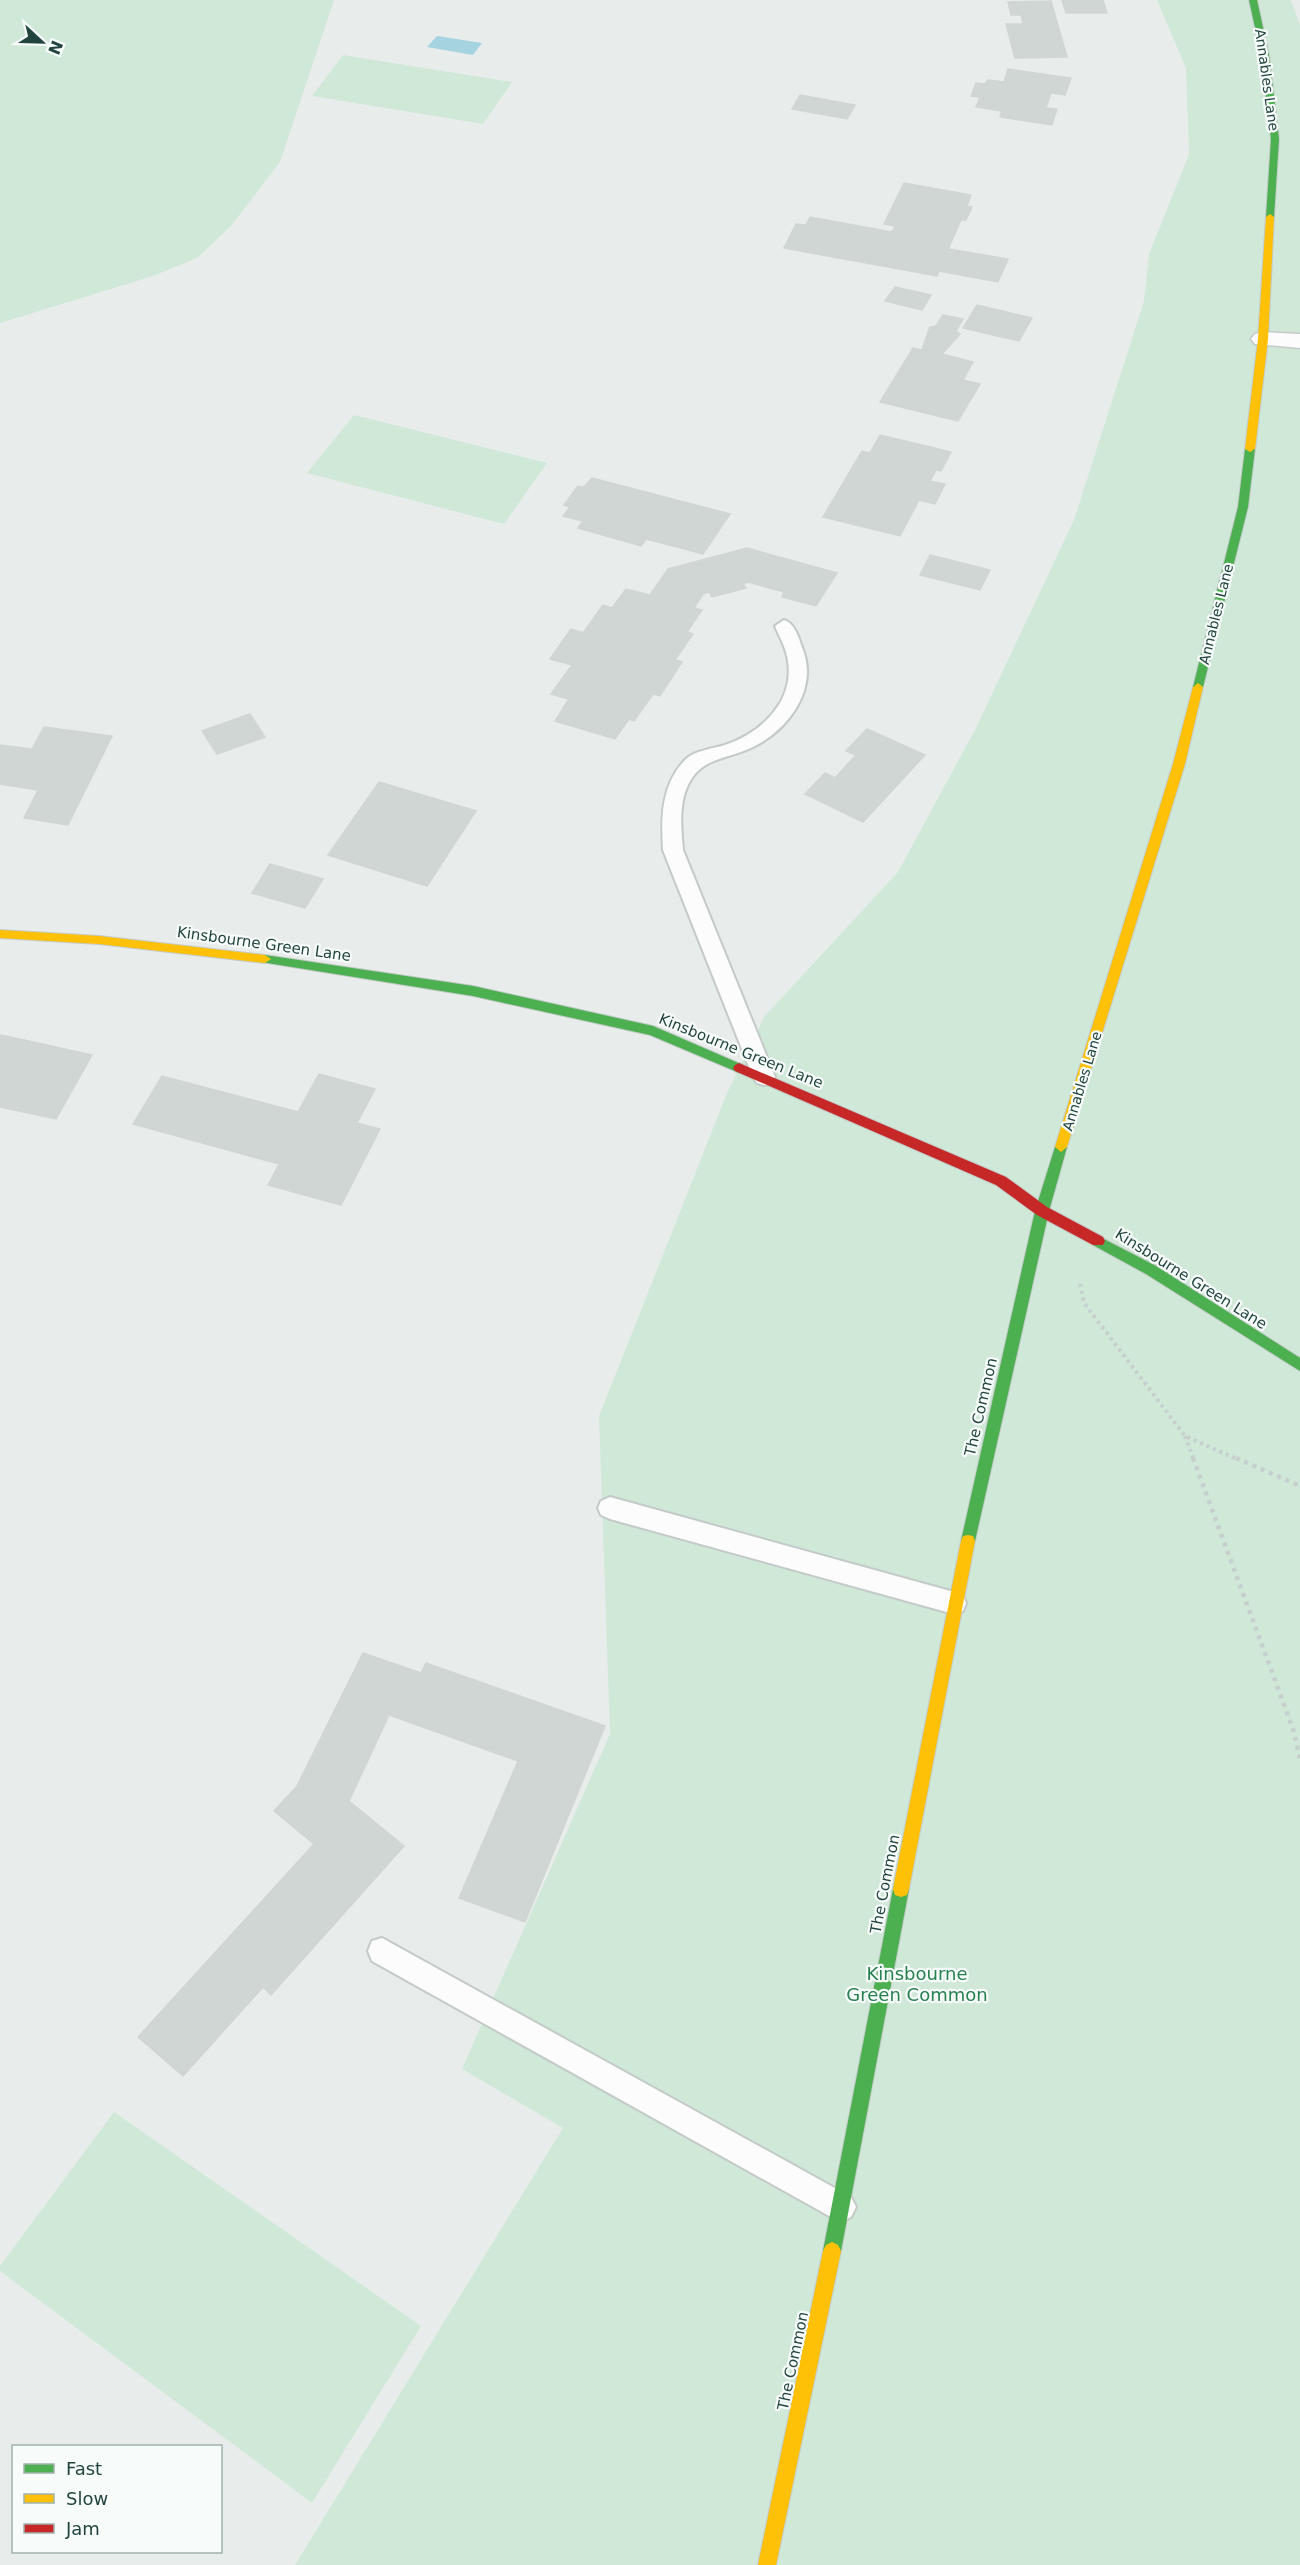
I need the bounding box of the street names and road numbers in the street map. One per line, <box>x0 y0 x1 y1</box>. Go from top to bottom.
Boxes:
street label: Annables Lane <box>1252 28 1282 132</box>
street label: Annables Lane <box>1196 562 1236 666</box>
street label: Kinsbourne Green Lane <box>176 923 352 965</box>
street label: Kinsbourne Green Lane <box>656 1010 826 1092</box>
street label: Annables Lane <box>1059 1029 1105 1133</box>
street label: Kinsbourne Green Lane <box>1112 1225 1270 1333</box>
street label: The Common <box>961 1356 1001 1459</box>
street label: The Common <box>866 1833 903 1936</box>
street label: The Common <box>774 2310 812 2413</box>

